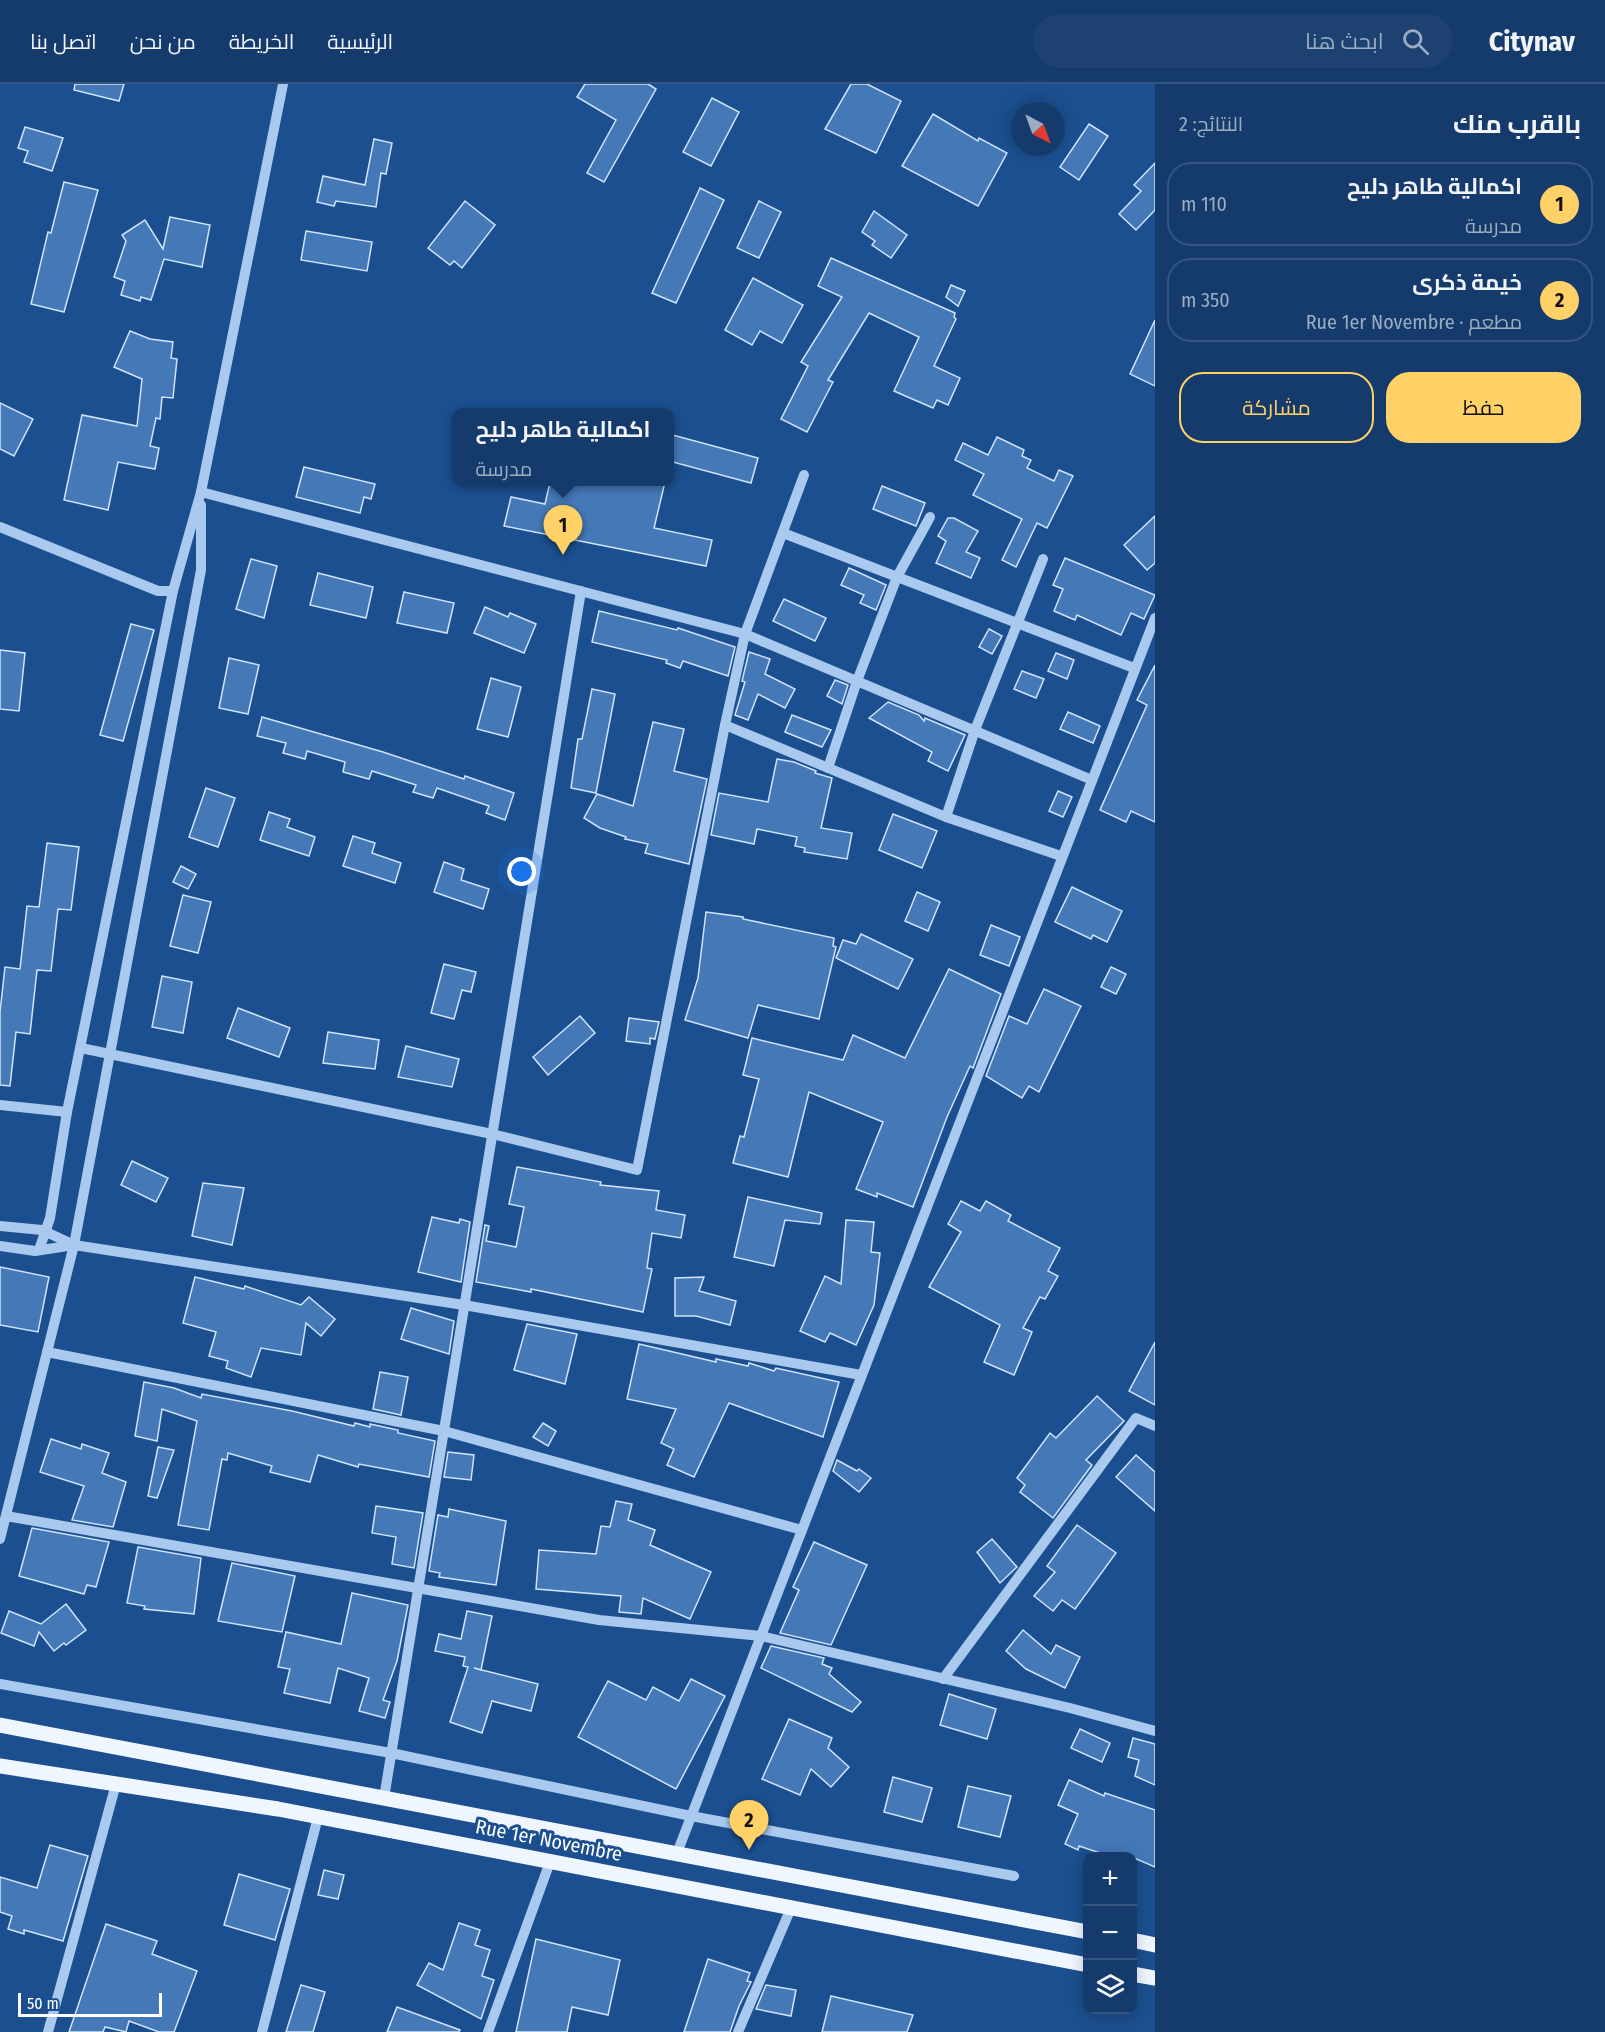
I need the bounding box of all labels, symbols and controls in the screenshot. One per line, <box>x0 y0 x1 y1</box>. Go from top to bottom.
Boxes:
search box <box>1033 14 1453 68</box>
icon: search <box>1399 25 1432 58</box>
text: Citynav <box>1489 25 1575 58</box>
text: ابحث هنا <box>1305 28 1384 55</box>
text: اتصل بنا <box>30 29 97 55</box>
text: من نحن <box>130 29 196 55</box>
text: الخريطة <box>229 29 294 55</box>
text: الرئيسية <box>327 29 393 55</box>
north arrow <box>1011 102 1065 156</box>
text: بالقرب منك <box>1453 109 1581 140</box>
text: النتائج: 2 <box>1179 112 1243 136</box>
text: اكمالية طاهر دليح <box>1347 173 1522 200</box>
text: 110 m <box>1181 192 1227 216</box>
text: 1 <box>1555 192 1564 216</box>
text: مدرسة <box>1465 214 1522 238</box>
text: خيمة ذكرى <box>1412 269 1522 296</box>
text: 350 m <box>1181 288 1230 312</box>
text: 2 <box>1555 288 1564 312</box>
text: مطعم · Rue 1er Novembre <box>1306 310 1522 334</box>
button: مشاركة <box>1179 372 1374 443</box>
button: حفظ <box>1386 372 1581 443</box>
popup <box>452 408 674 486</box>
text: اكمالية طاهر دليح <box>476 416 650 443</box>
text: مدرسة <box>476 457 532 481</box>
pin: 1 <box>544 506 582 555</box>
your location <box>507 857 536 886</box>
pin: 2 <box>730 1800 768 1850</box>
street label: Rue 1er Novembre <box>474 1814 624 1866</box>
map controls <box>1083 1852 1137 2014</box>
button: + <box>1083 1852 1137 1906</box>
button: − <box>1083 1906 1137 1960</box>
button: layers <box>1083 1960 1137 2014</box>
scale bar <box>18 1990 162 2018</box>
text: 50 m <box>27 1994 59 2013</box>

